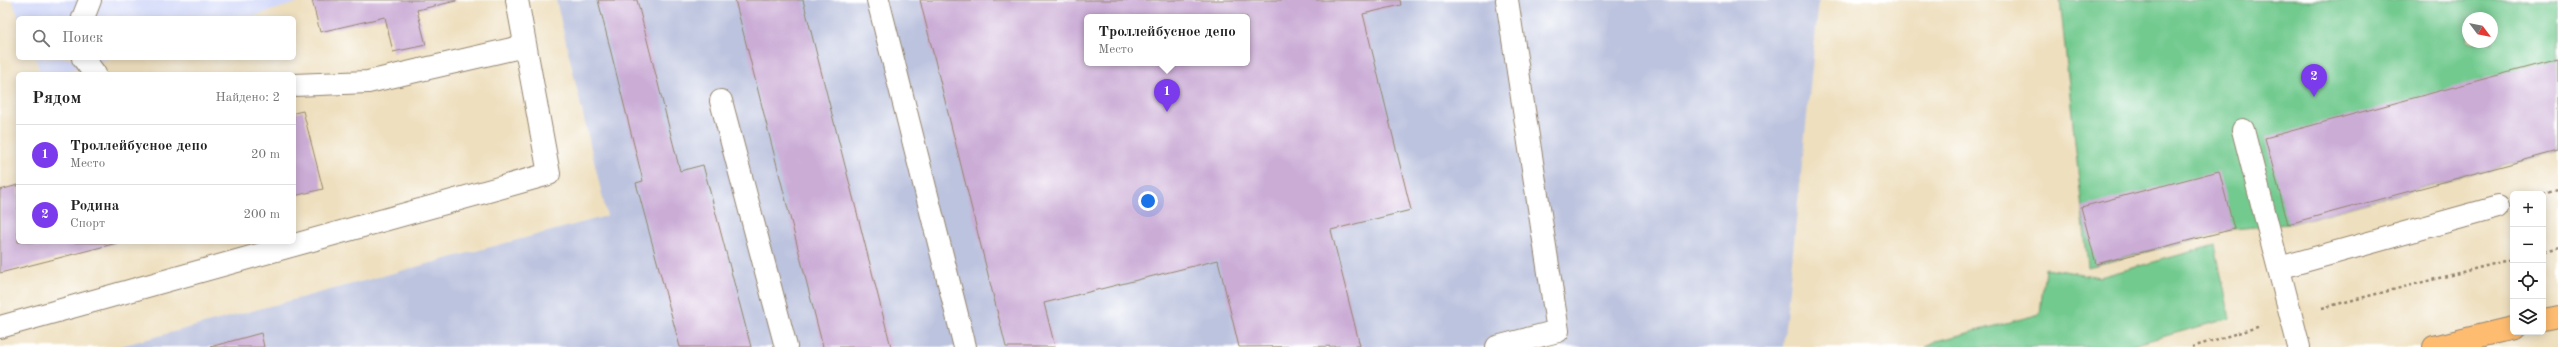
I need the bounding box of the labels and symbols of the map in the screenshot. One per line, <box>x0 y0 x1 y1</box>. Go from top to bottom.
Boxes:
north arrow <box>2462 12 2498 48</box>
pin: 2 <box>2301 64 2327 97</box>
pin: 1 <box>1154 79 1180 112</box>
your location <box>1138 191 1158 211</box>

